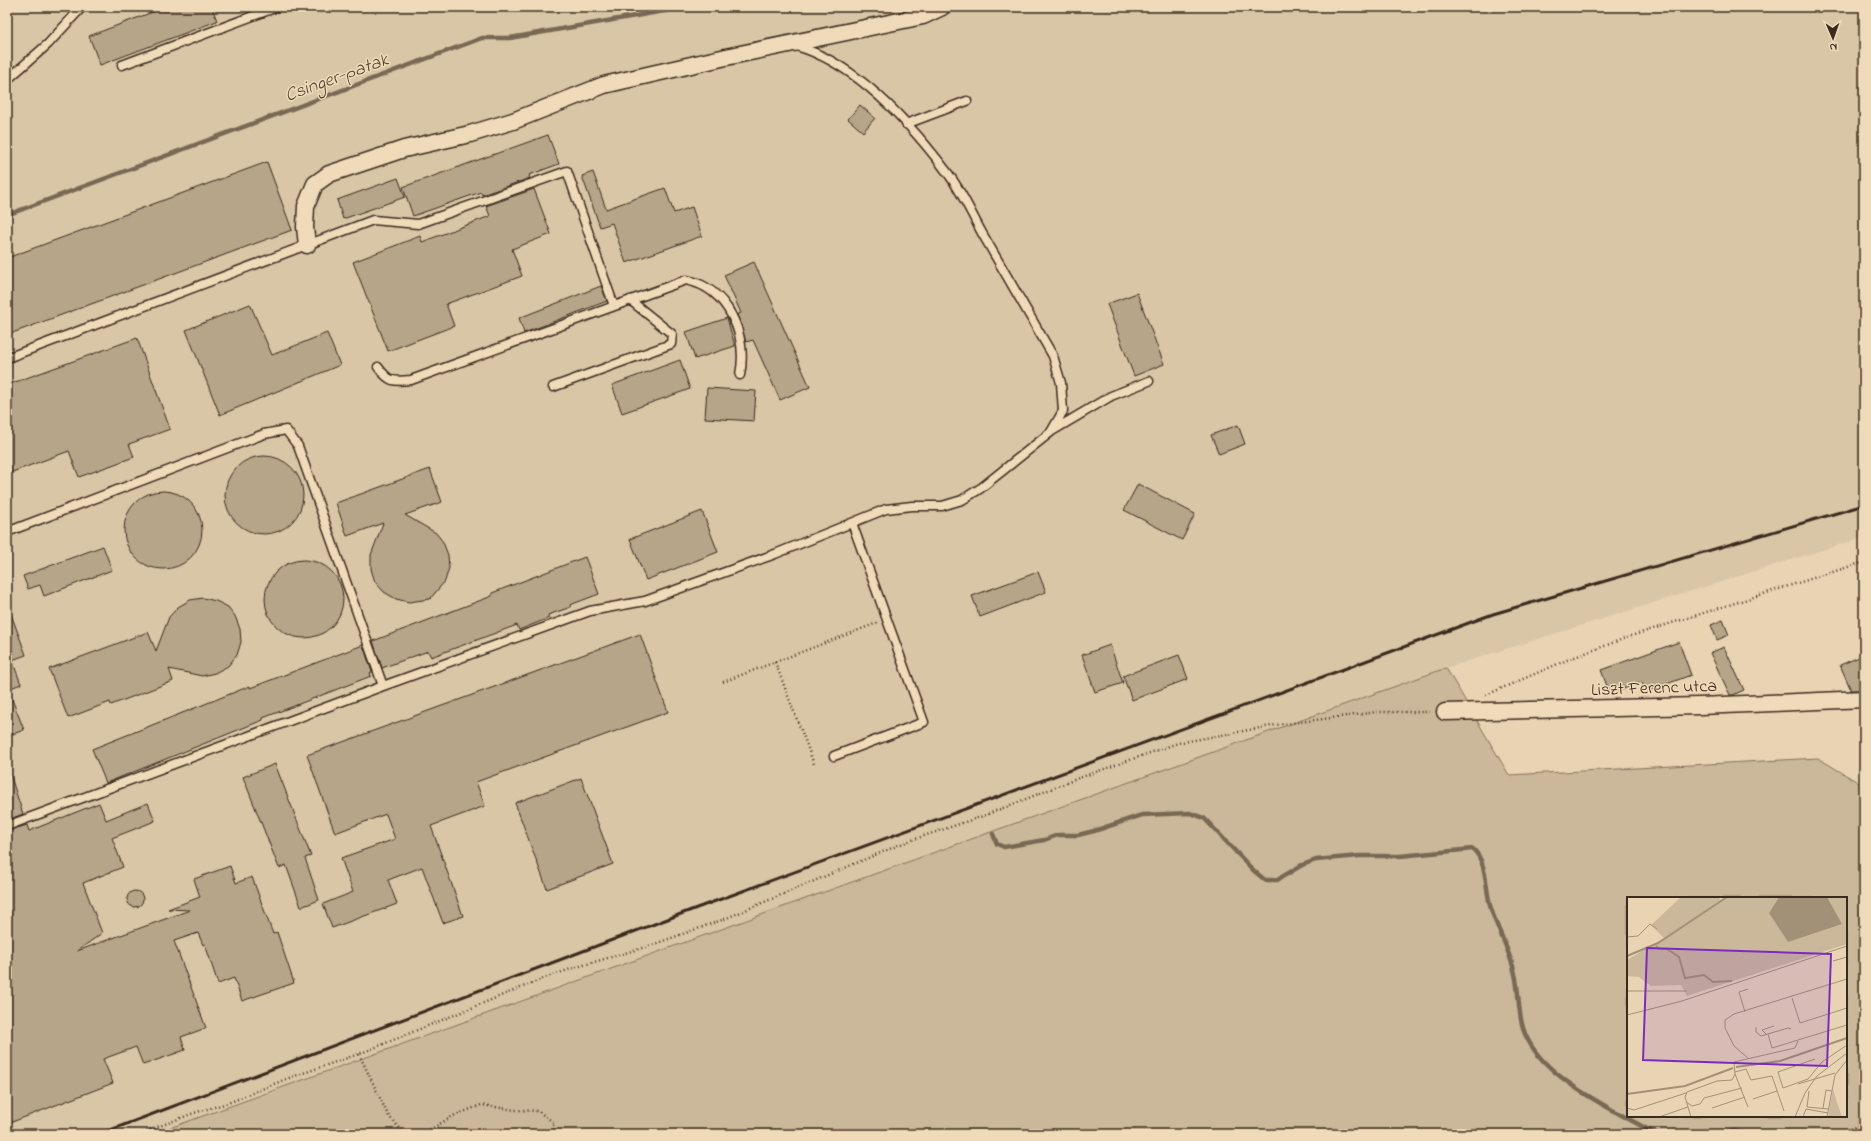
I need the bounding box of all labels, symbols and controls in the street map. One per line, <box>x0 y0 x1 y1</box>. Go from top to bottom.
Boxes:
north arrow <box>1813 18 1853 58</box>
text: N <box>1829 39 1837 55</box>
water label: Csinger-patak <box>281 47 393 111</box>
street label: Liszt Ferenc utca <box>1591 674 1717 704</box>
inset map <box>1627 897 1847 1117</box>

